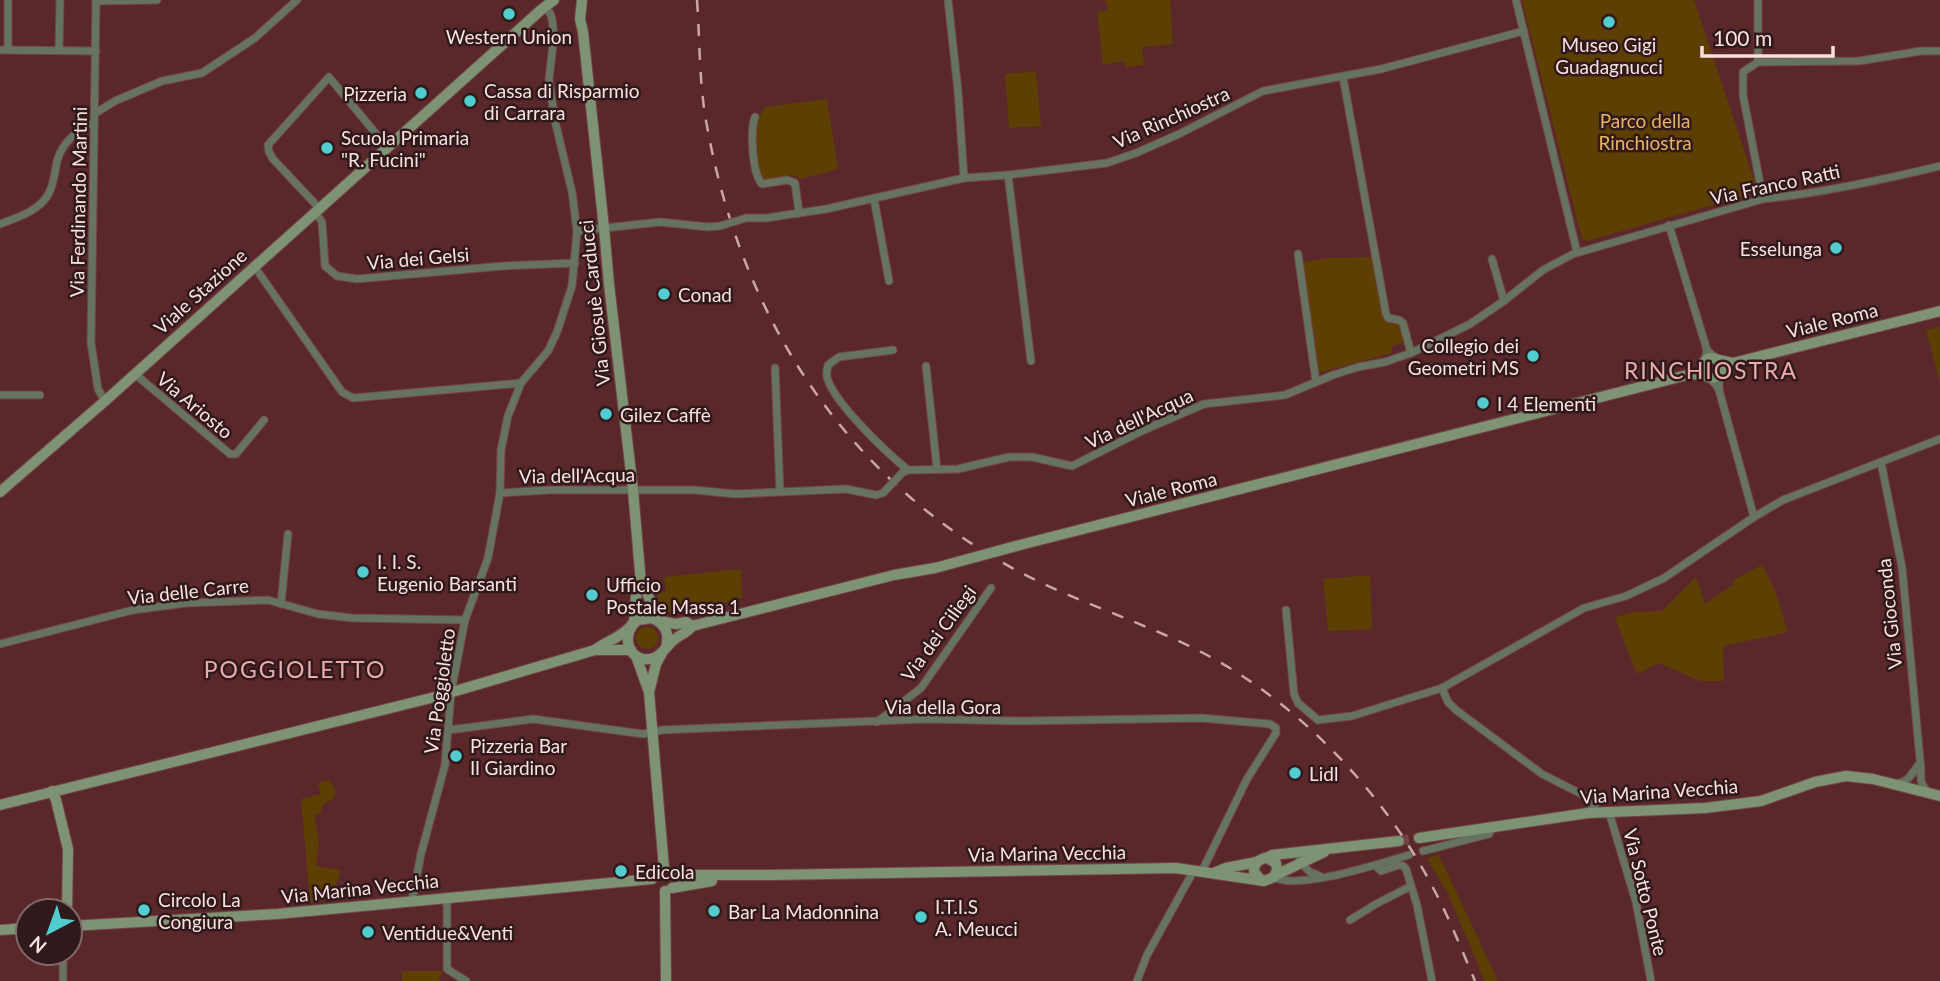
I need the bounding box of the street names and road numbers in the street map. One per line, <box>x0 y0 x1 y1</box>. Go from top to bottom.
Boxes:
street label: Via Rinchiostra <box>1109 81 1233 153</box>
street label: Via Ferdinando Martini <box>65 106 91 298</box>
street label: Via Franco Ratti <box>1708 159 1842 209</box>
street label: Via Giosuè Carducci <box>574 219 614 387</box>
street label: Via dei Gelsi <box>366 242 470 274</box>
street label: Viale Stazione <box>149 243 251 339</box>
street label: Viale Roma <box>1784 298 1880 342</box>
street label: Via Ariosto <box>152 367 238 443</box>
street label: Via dell'Acqua <box>1081 383 1197 453</box>
street label: Via dell'Acqua <box>519 462 635 488</box>
street label: Viale Roma <box>1123 467 1219 511</box>
street label: Via Gioconda <box>1872 557 1906 671</box>
street label: Via delle Carre <box>126 573 250 609</box>
street label: Via dei Ciliegi <box>896 581 980 685</box>
street label: Via Poggioletto <box>419 627 459 755</box>
street label: Via della Gora <box>885 695 1001 718</box>
street label: Via Marina Vecchia <box>1579 774 1739 808</box>
street label: Via Sotto Ponte <box>1619 826 1673 958</box>
street label: Via Marina Vecchia <box>968 840 1126 866</box>
street label: Via Marina Vecchia <box>280 868 440 908</box>

